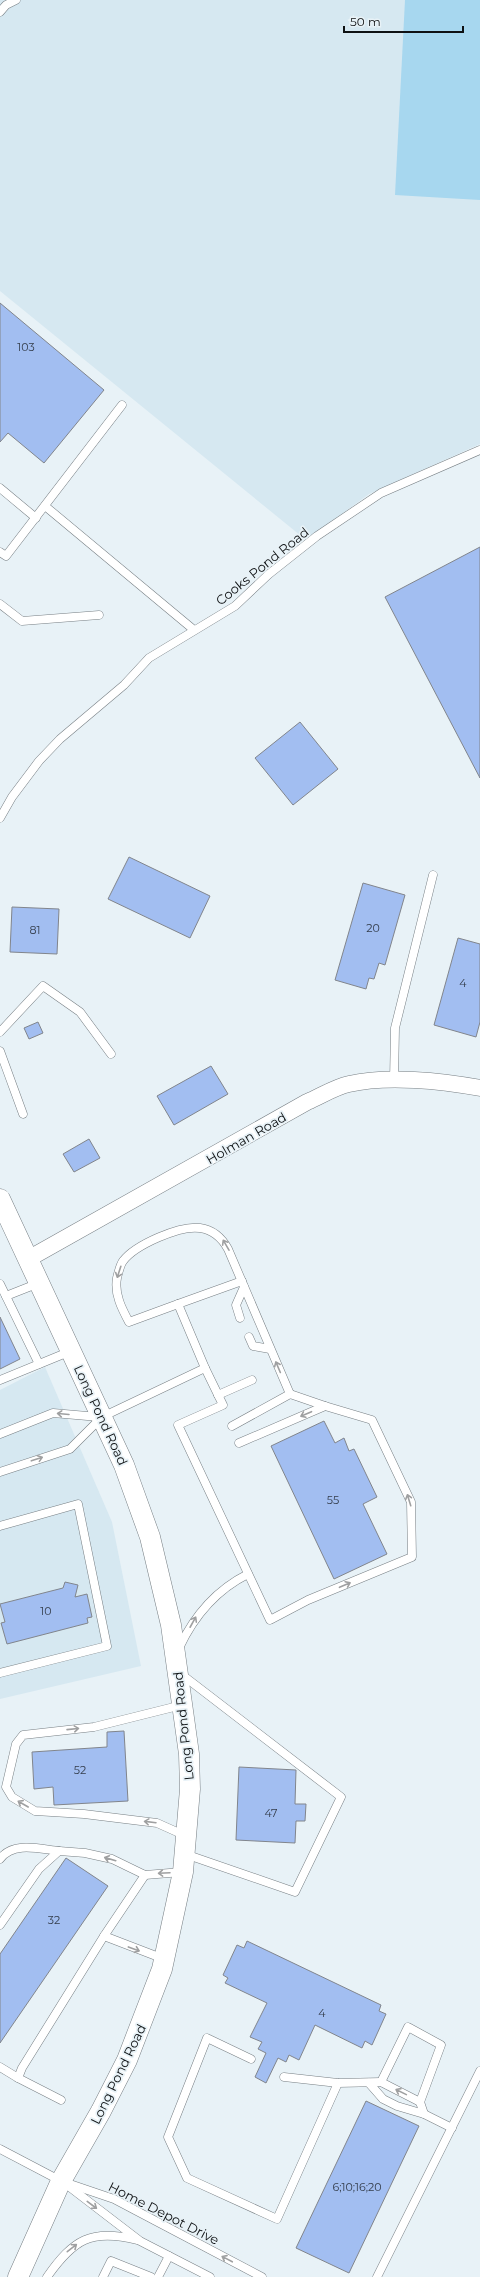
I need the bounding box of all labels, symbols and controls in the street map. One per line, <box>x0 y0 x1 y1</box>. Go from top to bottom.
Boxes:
scale bar <box>344 8 463 34</box>
text: 50 m <box>350 14 381 29</box>
house number: 103 <box>17 340 35 354</box>
street label: Cooks Pond Road <box>212 524 312 608</box>
house number: 20 <box>366 921 380 935</box>
house number: 81 <box>30 923 41 937</box>
house number: 4 <box>459 976 467 990</box>
street label: Holman Road <box>203 1109 289 1167</box>
one-way arrow <box>221 1239 229 1251</box>
one-way arrow <box>115 1265 122 1278</box>
street label: Long Pond Road <box>71 1362 131 1468</box>
one-way arrow <box>274 1362 282 1374</box>
one-way arrow <box>57 1410 70 1418</box>
one-way arrow <box>301 1411 313 1418</box>
one-way arrow <box>31 1455 43 1463</box>
house number: 55 <box>327 1493 339 1507</box>
one-way arrow <box>405 1494 412 1507</box>
one-way arrow <box>338 1580 350 1588</box>
house number: 10 <box>40 1604 52 1618</box>
one-way arrow <box>190 1616 198 1628</box>
street label: Long Pond Road <box>169 1671 197 1781</box>
one-way arrow <box>66 1726 79 1733</box>
house number: 52 <box>74 1763 86 1777</box>
one-way arrow <box>18 1800 29 1808</box>
house number: 47 <box>264 1806 278 1820</box>
one-way arrow <box>144 1818 157 1826</box>
one-way arrow <box>103 1855 116 1862</box>
one-way arrow <box>158 1870 171 1877</box>
house number: 32 <box>48 1913 60 1927</box>
one-way arrow <box>127 1945 139 1953</box>
house number: 4 <box>318 2006 326 2020</box>
street label: Long Pond Road <box>87 2021 149 2127</box>
one-way arrow <box>395 2088 407 2095</box>
street label: Home Depot Drive <box>106 2178 222 2248</box>
house number: 6;10;16;20 <box>332 2180 382 2194</box>
one-way arrow <box>87 2200 98 2209</box>
one-way arrow <box>67 2244 78 2252</box>
one-way arrow <box>221 2254 233 2262</box>

